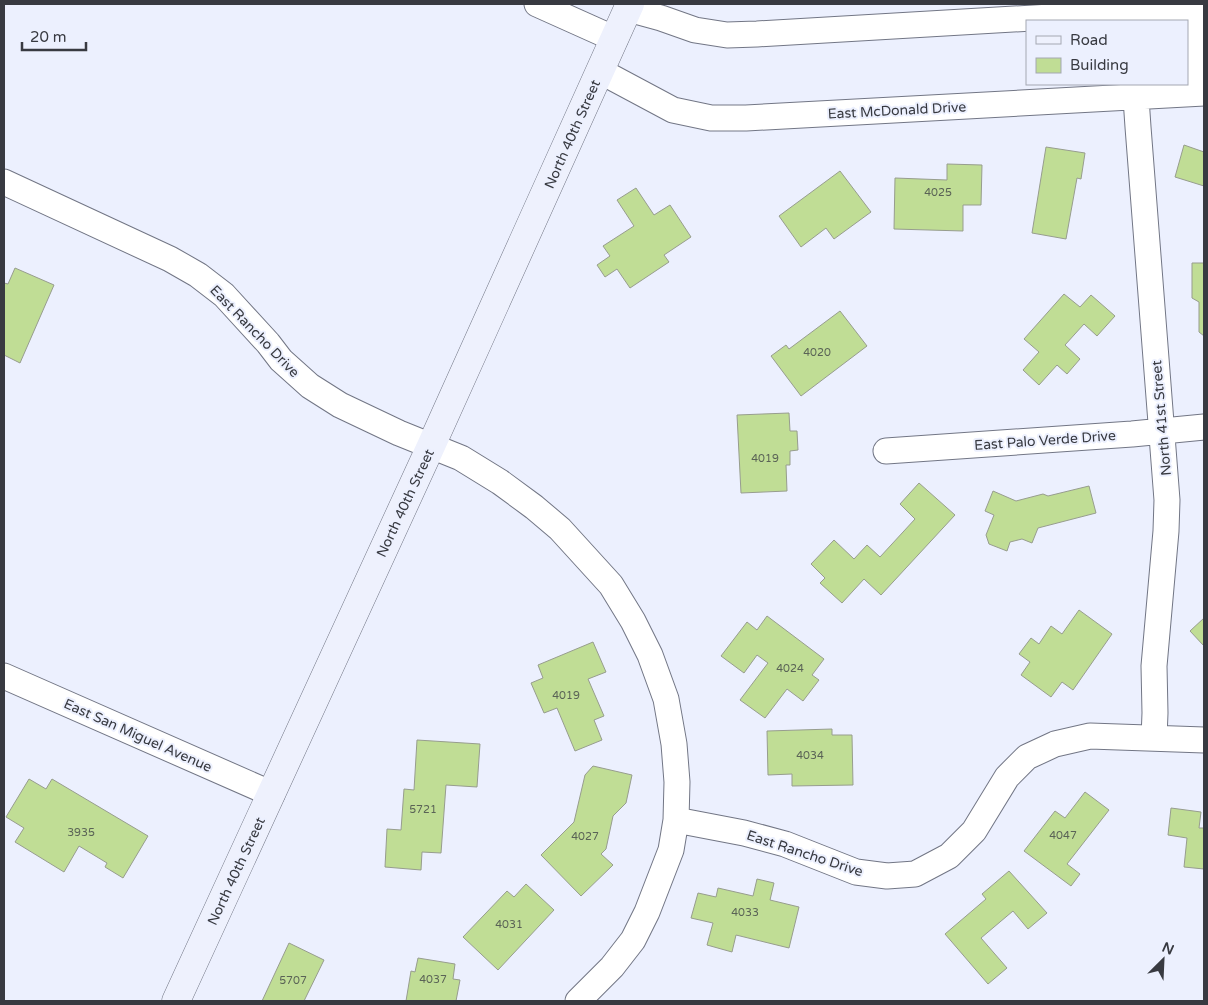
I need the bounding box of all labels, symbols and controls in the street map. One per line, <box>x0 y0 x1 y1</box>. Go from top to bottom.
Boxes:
scale bar <box>22 20 86 52</box>
legend <box>1026 20 1188 85</box>
text: 20 m <box>30 28 67 46</box>
text: Road <box>1070 31 1108 49</box>
text: Building <box>1070 56 1129 74</box>
street label: North 40th Street <box>541 76 604 191</box>
street label: East McDonald Drive <box>827 98 967 123</box>
house number: 4025 <box>924 186 952 199</box>
street label: East Rancho Drive <box>206 282 303 381</box>
house number: 4020 <box>803 346 831 359</box>
street label: North 41st Street <box>1148 359 1175 476</box>
street label: East Palo Verde Drive <box>974 427 1116 454</box>
street label: North 40th Street <box>373 446 438 560</box>
house number: 4019 <box>751 452 779 465</box>
house number: 4024 <box>776 662 804 675</box>
house number: 4019 <box>552 689 580 702</box>
street label: East San Miguel Avenue <box>61 695 215 776</box>
house number: 4034 <box>796 749 824 762</box>
house number: 5721 <box>409 803 437 816</box>
street label: North 40th Street <box>204 814 269 928</box>
house number: 3935 <box>67 826 95 839</box>
street label: East Rancho Drive <box>745 827 865 880</box>
house number: 4047 <box>1049 829 1077 842</box>
house number: 4027 <box>571 830 599 843</box>
house number: 4033 <box>731 906 759 919</box>
house number: 4031 <box>495 918 523 931</box>
north arrow <box>1138 935 1188 985</box>
text: N <box>1159 939 1177 959</box>
house number: 4037 <box>419 973 447 986</box>
house number: 5707 <box>279 974 307 987</box>

